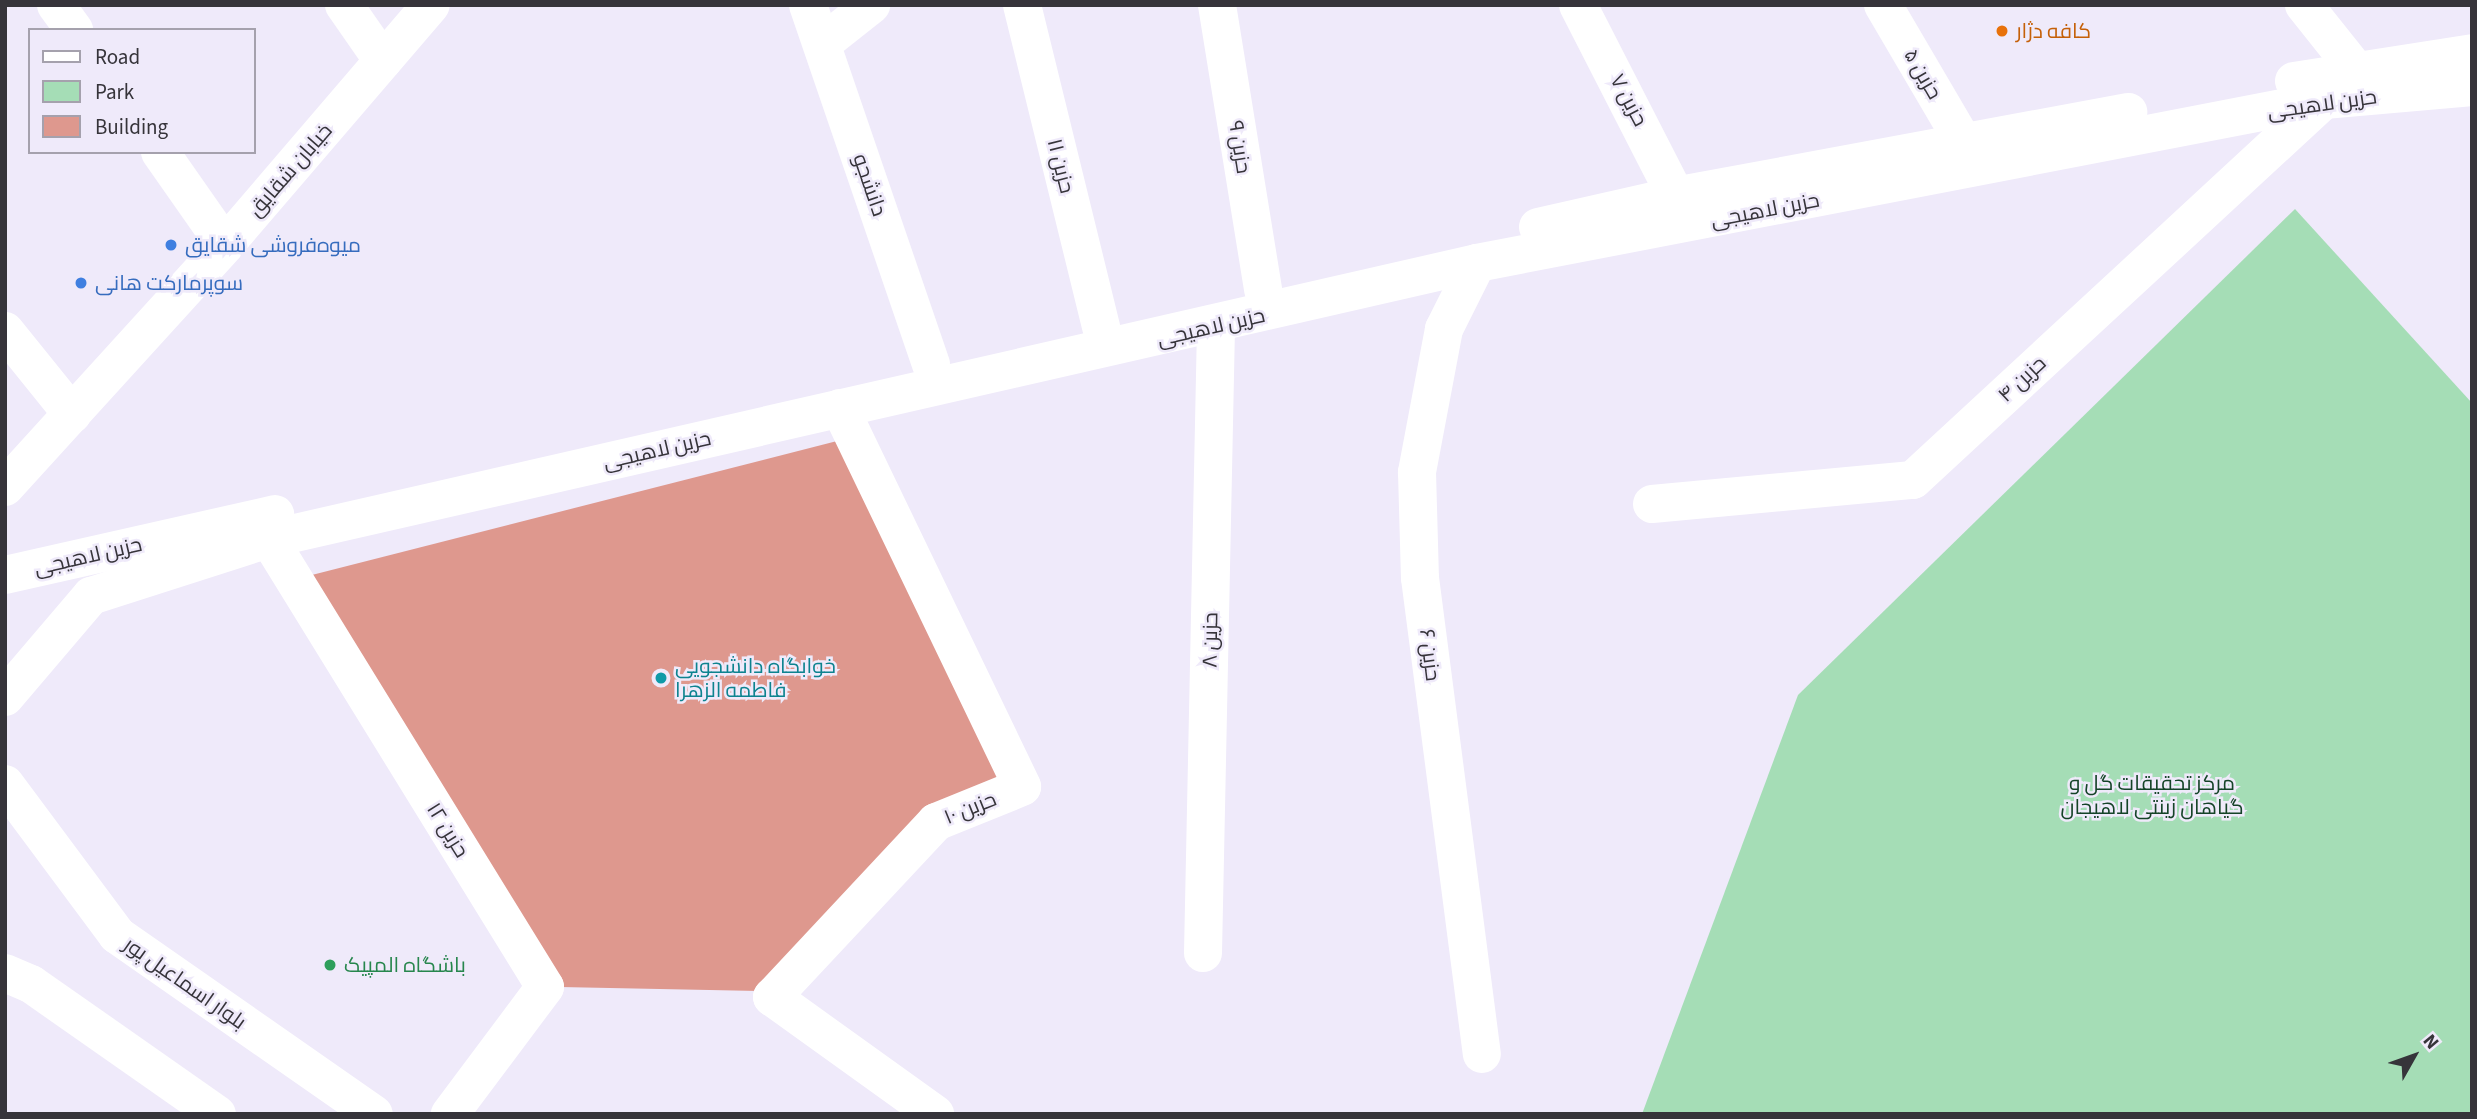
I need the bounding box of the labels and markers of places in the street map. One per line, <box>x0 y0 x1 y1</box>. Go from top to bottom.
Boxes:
place label: کافه دژار <box>2016 18 2091 44</box>
marker: کافه دژار <box>1994 23 2010 39</box>
place label: میوه‌فروشی شقایق <box>185 232 361 258</box>
marker: میوه‌فروشی شقایق <box>163 237 179 253</box>
place label: سوپرمارکت هانی <box>95 270 243 296</box>
marker: سوپرمارکت هانی <box>73 275 89 291</box>
place label: خوابگاه دانشجویی فاطمه الزهرا <box>675 653 836 703</box>
marker: خوابگاه دانشجویی فاطمه الزهرا <box>653 670 669 686</box>
place label: باشگاه المپیک <box>344 952 466 978</box>
marker: باشگاه المپیک <box>322 957 338 973</box>

